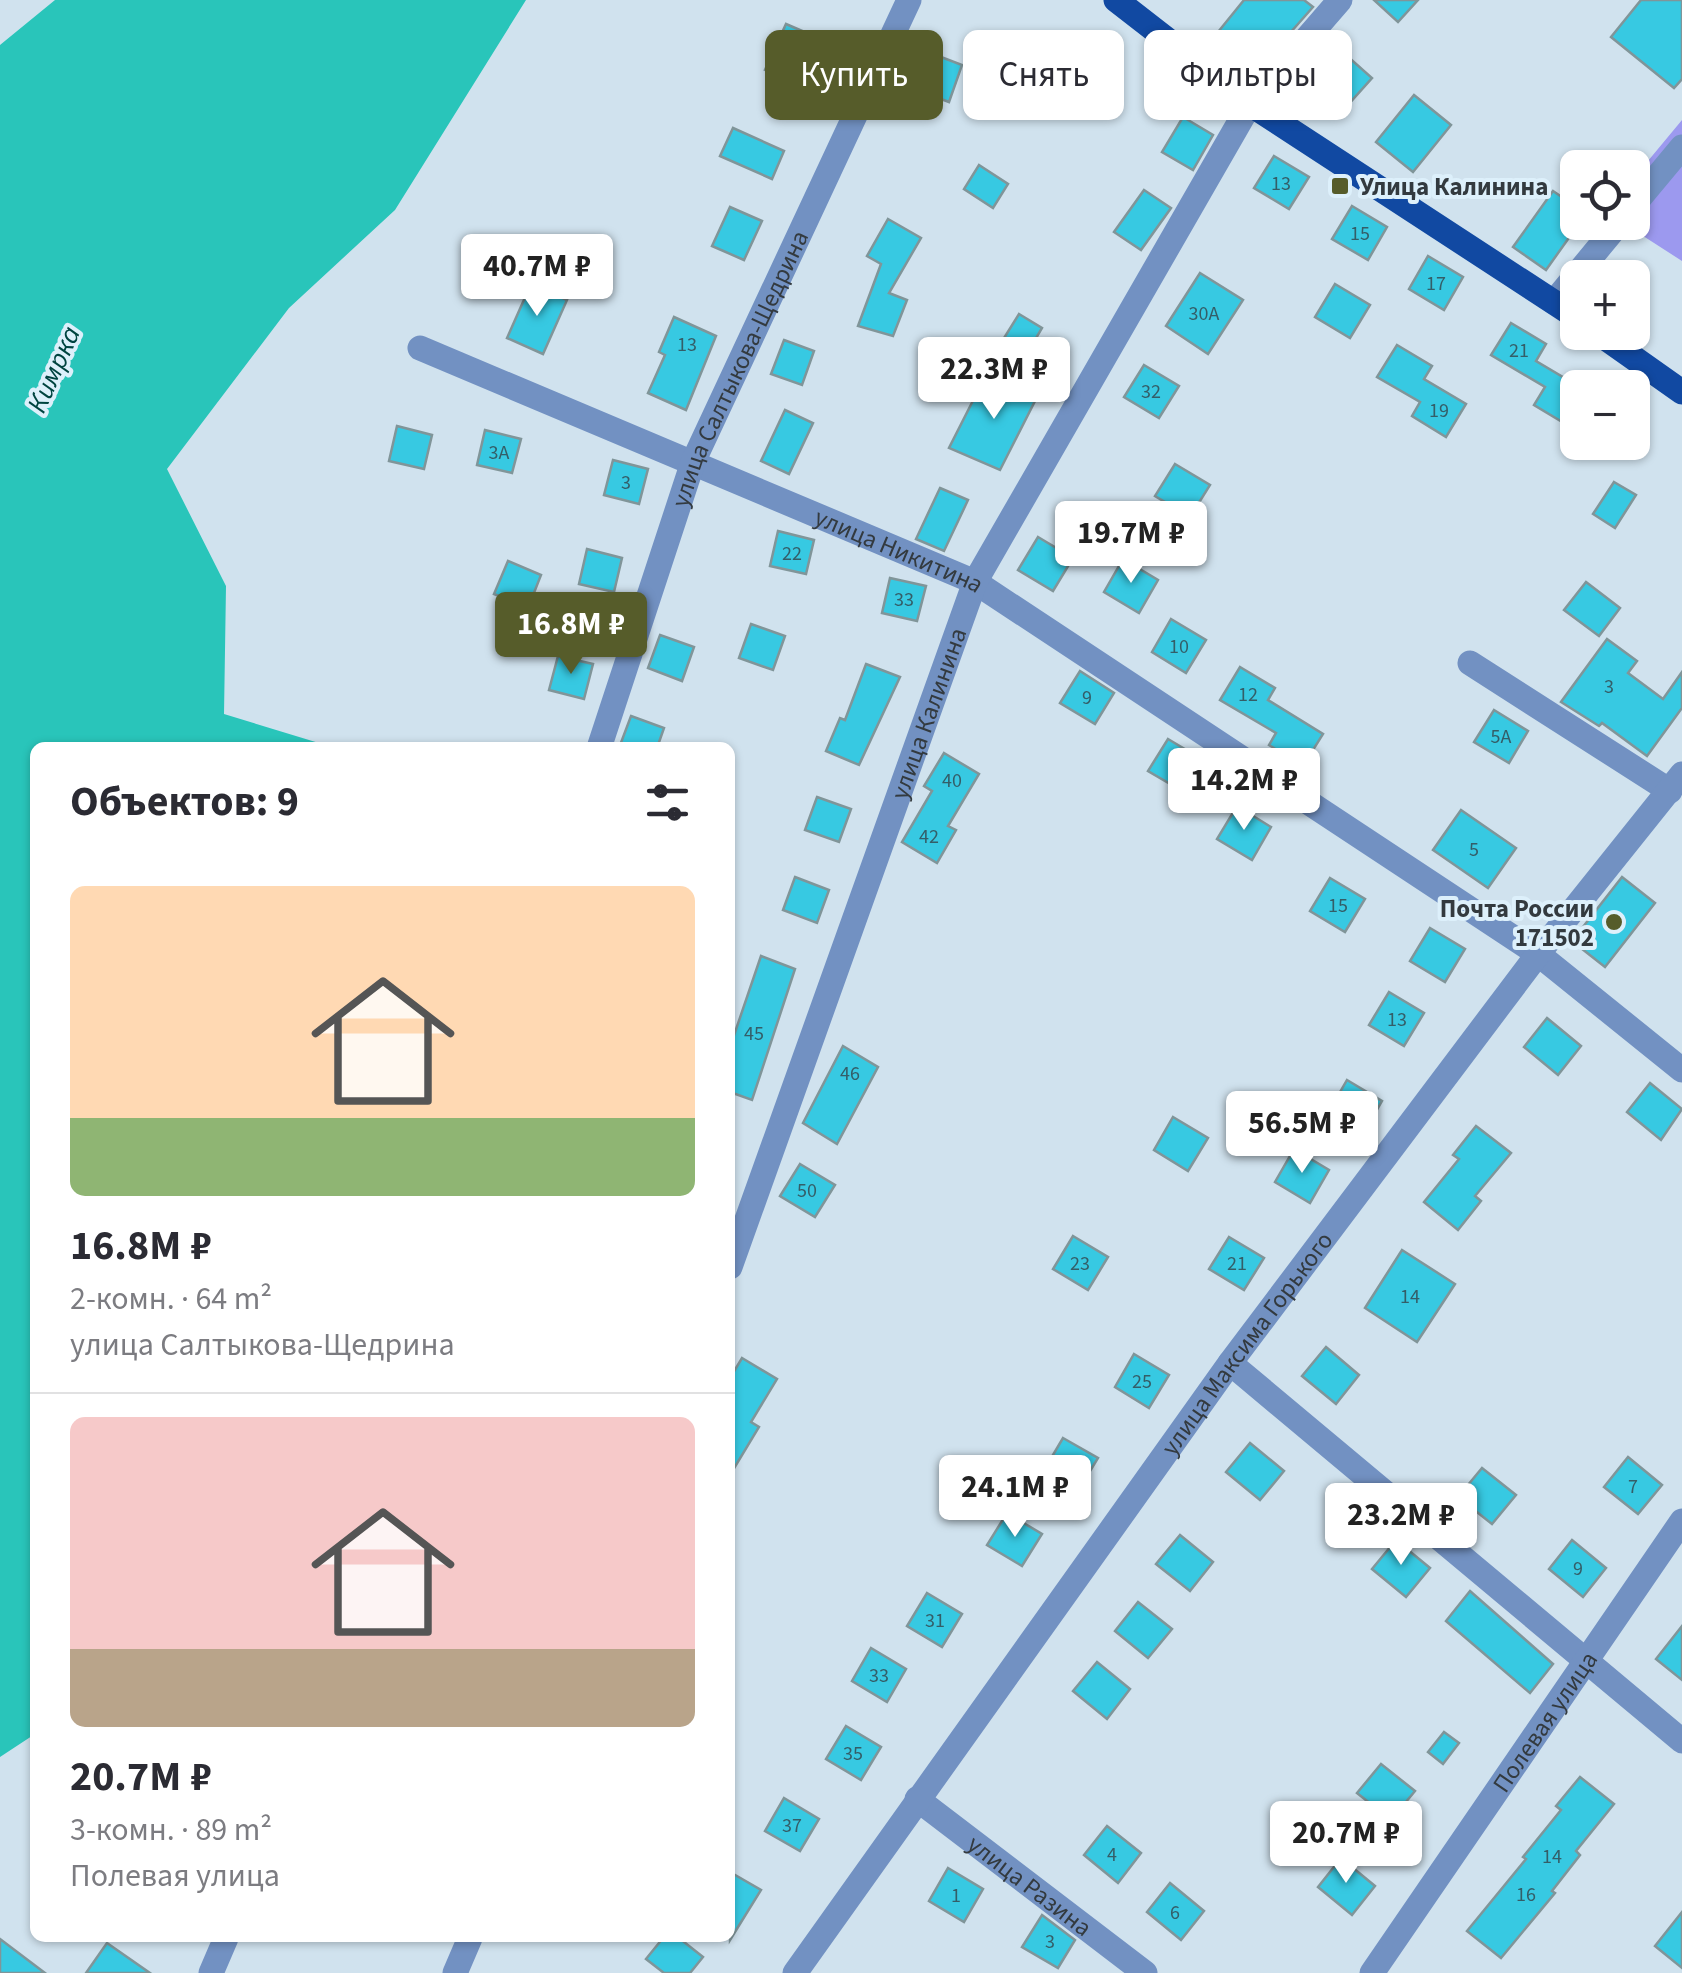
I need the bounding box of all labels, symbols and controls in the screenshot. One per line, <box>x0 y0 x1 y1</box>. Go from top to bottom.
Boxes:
chip: Купить <box>765 30 943 120</box>
chip: Снять <box>963 30 1124 120</box>
chip: Фильтры <box>1144 30 1352 120</box>
map controls <box>1560 150 1650 460</box>
button: locate <box>1560 150 1650 240</box>
place label: Улица Калинина <box>1360 169 1548 205</box>
house number: 13 <box>1271 170 1291 198</box>
marker: Улица Калинина <box>1329 175 1351 197</box>
house number: 15 <box>1350 220 1370 248</box>
street label: улица Салтыкова-Щедрина <box>662 224 818 512</box>
pin: 40.7M ₽ <box>445 234 629 319</box>
text: 40.7M ₽ <box>483 243 591 289</box>
button: + <box>1560 260 1650 350</box>
house number: 17 <box>1426 270 1446 298</box>
house number: 30А <box>1189 300 1219 328</box>
water label: Кимрка <box>17 320 91 419</box>
house number: 13 <box>677 331 697 359</box>
pin: 22.3M ₽ <box>902 337 1086 422</box>
house number: 21 <box>1509 337 1529 365</box>
text: 22.3M ₽ <box>940 346 1048 392</box>
button: − <box>1560 370 1650 460</box>
house number: 32 <box>1141 378 1161 406</box>
house number: 19 <box>1429 397 1449 425</box>
house number: 3А <box>489 439 510 467</box>
house number: 3 <box>621 469 631 497</box>
street label: улица Никитина <box>809 499 991 602</box>
pin: 19.7M ₽ <box>1039 501 1223 586</box>
text: 19.7M ₽ <box>1077 510 1185 556</box>
house number: 22 <box>782 540 802 568</box>
house number: 33 <box>894 586 914 614</box>
pin: 16.8M ₽ <box>479 592 663 677</box>
text: 16.8M ₽ <box>517 601 625 647</box>
street label: улица Калинина <box>882 623 976 804</box>
house number: 10 <box>1169 633 1189 661</box>
house number: 3 <box>1604 673 1614 701</box>
house number: 12 <box>1238 681 1258 709</box>
house number: 9 <box>1082 684 1092 712</box>
house number: 5А <box>1491 723 1512 751</box>
pin: 14.2M ₽ <box>1152 748 1336 833</box>
text: 14.2M ₽ <box>1190 757 1298 803</box>
house number: 40 <box>942 767 962 795</box>
text: Объектов: 9 <box>70 772 299 832</box>
icon: filters <box>640 775 695 830</box>
house number: 42 <box>919 823 939 851</box>
house number: 5 <box>1469 836 1479 864</box>
place label: Почта России 171502 <box>1440 891 1594 956</box>
house number: 15 <box>1328 892 1348 920</box>
marker: Почта России 171502 <box>1603 911 1625 933</box>
icon: home <box>293 951 473 1131</box>
house number: 13 <box>1387 1006 1407 1034</box>
house number: 45 <box>744 1020 764 1048</box>
house number: 46 <box>840 1060 860 1088</box>
pin: 56.5M ₽ <box>1210 1091 1394 1176</box>
text: 56.5M ₽ <box>1248 1100 1356 1146</box>
house number: 50 <box>797 1177 817 1205</box>
text: 16.8M ₽ <box>70 1216 212 1276</box>
street label: улица Максима Горького <box>1153 1224 1342 1463</box>
house number: 23 <box>1070 1250 1090 1278</box>
house number: 21 <box>1227 1250 1247 1278</box>
text: 2-комн. · 64 m² <box>70 1276 272 1322</box>
house number: 14 <box>1400 1283 1420 1311</box>
text: улица Салтыкова-Щедрина <box>70 1322 455 1368</box>
house number: 25 <box>1132 1368 1152 1396</box>
pin: 24.1M ₽ <box>923 1455 1107 1540</box>
text: 24.1M ₽ <box>961 1464 1069 1510</box>
house number: 7 <box>1628 1473 1638 1501</box>
icon: home <box>293 1482 473 1662</box>
pin: 23.2M ₽ <box>1309 1483 1493 1568</box>
text: 23.2M ₽ <box>1347 1492 1455 1538</box>
house number: 9 <box>1573 1555 1583 1583</box>
house number: 31 <box>925 1607 945 1635</box>
street label: Полевая улица <box>1484 1644 1607 1800</box>
house number: 33 <box>869 1662 889 1690</box>
house number: 35 <box>843 1740 863 1768</box>
text: 20.7M ₽ <box>70 1747 212 1807</box>
pin: 20.7M ₽ <box>1254 1801 1438 1886</box>
text: 3-комн. · 89 m² <box>70 1807 272 1853</box>
text: 20.7M ₽ <box>1292 1810 1400 1856</box>
house number: 37 <box>782 1812 802 1840</box>
street label: улица Разина <box>959 1827 1099 1945</box>
house number: 4 <box>1107 1841 1117 1869</box>
house number: 14 <box>1542 1843 1562 1871</box>
text: Полевая улица <box>70 1853 280 1899</box>
house number: 16 <box>1516 1881 1536 1909</box>
house number: 1 <box>951 1882 961 1910</box>
house number: 6 <box>1170 1899 1180 1927</box>
house number: 3 <box>1045 1928 1055 1956</box>

